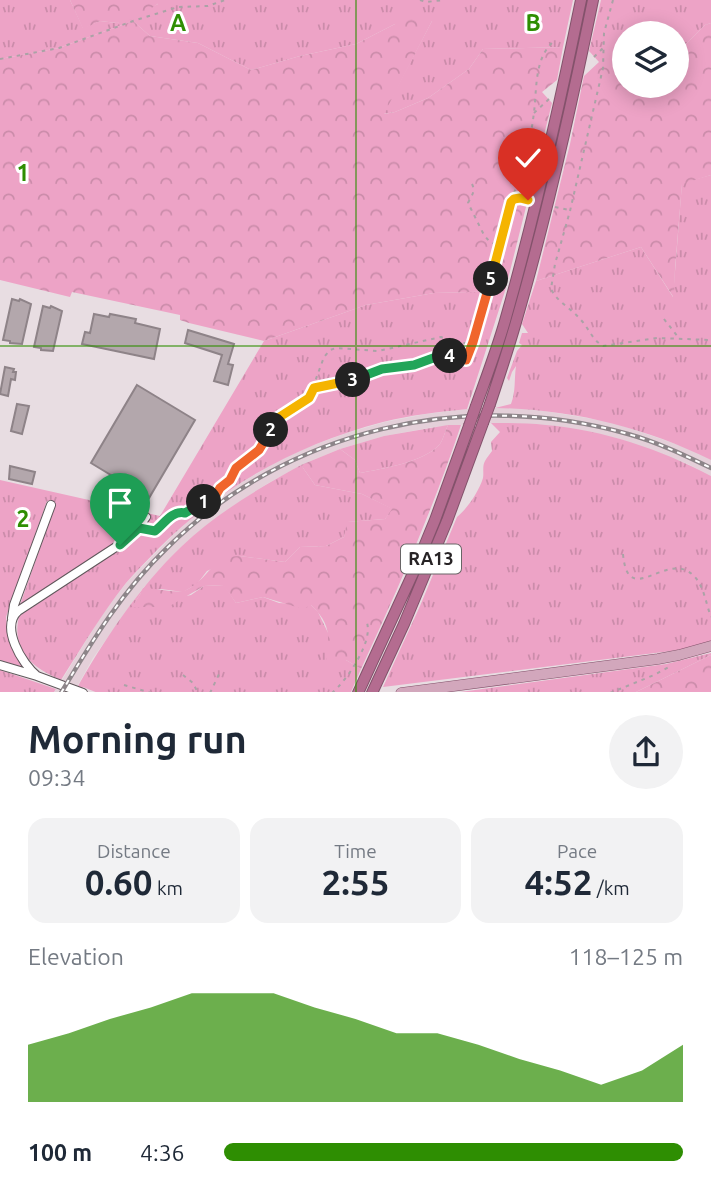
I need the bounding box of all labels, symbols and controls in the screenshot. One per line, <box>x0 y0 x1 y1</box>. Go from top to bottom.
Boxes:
text: A <box>170 10 186 35</box>
text: B <box>525 10 541 35</box>
map controls <box>612 21 689 98</box>
button: layers <box>612 21 689 98</box>
pin <box>498 128 558 200</box>
icon: check <box>509 139 547 177</box>
text: 1 <box>17 160 29 185</box>
pin: 5 <box>474 262 508 296</box>
text: 5 <box>485 267 496 289</box>
pin: 4 <box>433 338 468 374</box>
text: 4 <box>444 344 455 366</box>
pin: 3 <box>336 362 370 398</box>
text: 3 <box>347 368 358 390</box>
pin: 2 <box>254 412 288 448</box>
text: 2 <box>265 418 276 440</box>
pin <box>90 473 150 545</box>
icon: arrive <box>101 484 139 522</box>
pin: 1 <box>186 484 222 520</box>
text: 1 <box>198 490 209 512</box>
text: 2 <box>17 506 29 531</box>
road number: RA13 <box>401 544 461 574</box>
button: share <box>609 715 683 789</box>
text: Morning run <box>28 718 247 760</box>
text: 09:34 <box>28 765 86 790</box>
text: Distance <box>97 840 171 862</box>
text: Time <box>334 840 377 862</box>
text: Pace <box>557 840 597 862</box>
text: 0.60 <box>85 862 153 902</box>
text: 2:55 <box>322 862 389 902</box>
text: 4:52 <box>525 862 592 902</box>
text: km <box>153 877 183 899</box>
text: /km <box>592 877 630 899</box>
text: Elevation <box>28 944 124 969</box>
text: 118–125 m <box>569 944 683 969</box>
text: 100 m <box>28 1140 92 1165</box>
text: 4:36 <box>140 1140 185 1165</box>

